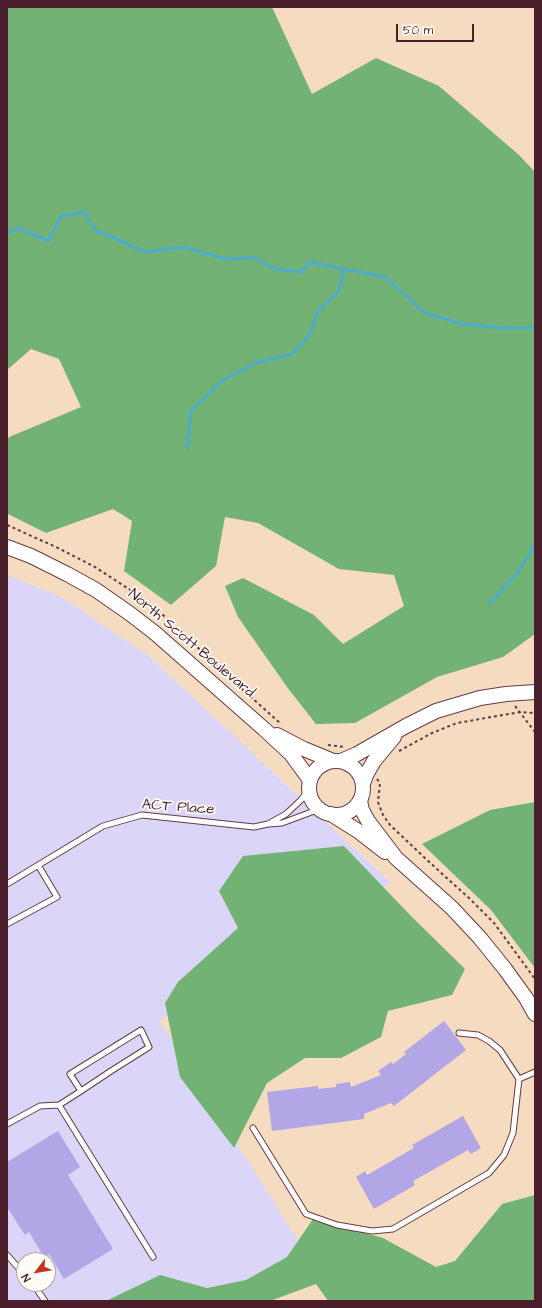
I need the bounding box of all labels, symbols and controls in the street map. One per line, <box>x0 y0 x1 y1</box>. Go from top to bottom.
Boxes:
scale bar <box>398 16 476 42</box>
text: 50 m <box>403 22 433 39</box>
street label: North Scott Boulevard <box>124 586 258 702</box>
street label: ACT Place <box>141 796 215 820</box>
north arrow <box>16 1252 56 1292</box>
text: N <box>18 1271 34 1285</box>

